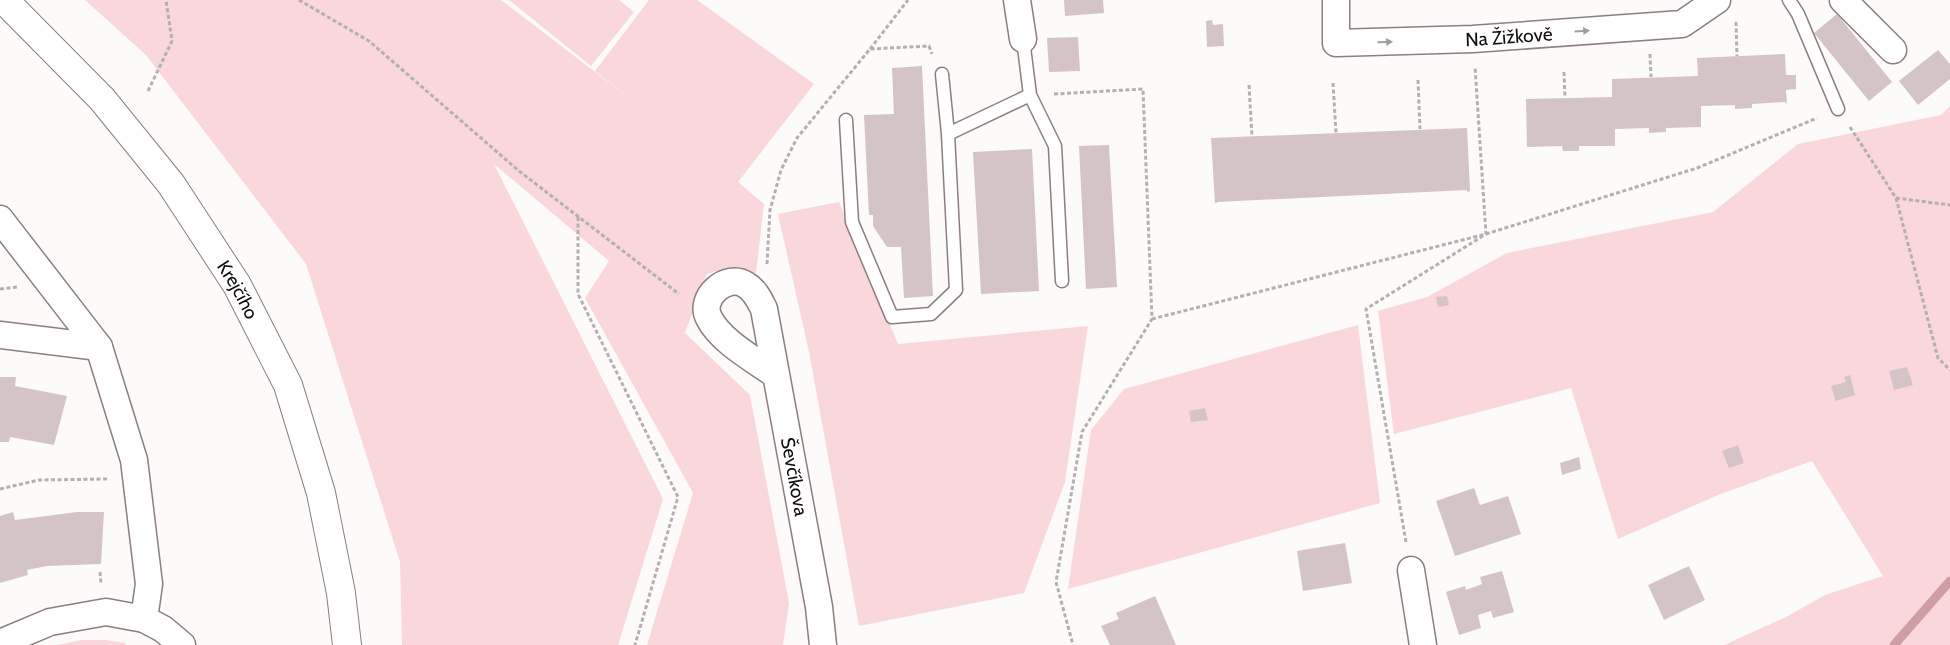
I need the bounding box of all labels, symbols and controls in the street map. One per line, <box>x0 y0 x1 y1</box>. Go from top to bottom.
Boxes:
street label: Na Žižkově <box>1465 22 1554 51</box>
one-way arrow <box>1574 27 1590 35</box>
one-way arrow <box>1377 37 1393 45</box>
street label: Krejčího <box>212 256 264 323</box>
street label: Ševčíkova <box>776 435 813 518</box>

